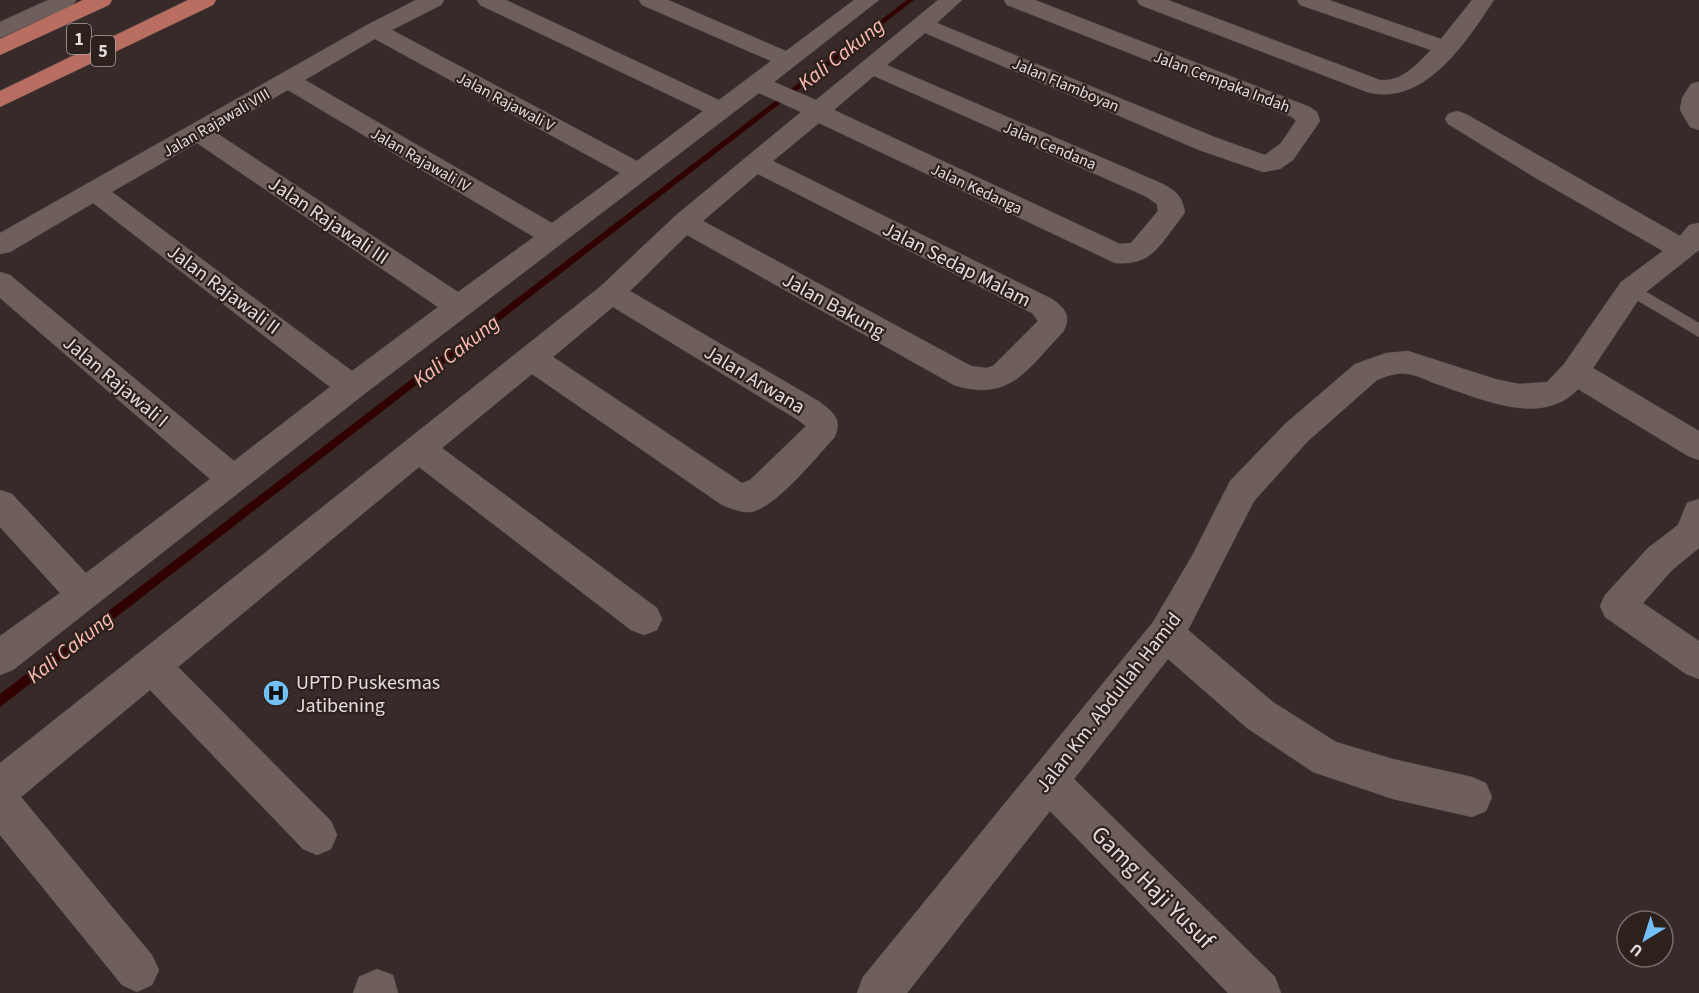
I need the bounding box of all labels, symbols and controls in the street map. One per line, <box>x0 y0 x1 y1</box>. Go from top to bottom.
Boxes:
water label: Kali Cakung <box>791 11 891 97</box>
road number: 1 <box>67 24 91 54</box>
road number: 5 <box>91 36 115 66</box>
street label: Jalan Cempaka Indah <box>1150 46 1293 118</box>
street label: Jalan Flamboyan <box>1009 52 1123 117</box>
street label: Jalan Rajawali V <box>453 67 559 137</box>
street label: Jalan Rajawali VIII <box>159 83 274 163</box>
street label: Jalan Cendana <box>1000 116 1100 175</box>
street label: Jalan Rajawali IV <box>366 122 475 198</box>
street label: Jalan Kedanga <box>927 158 1026 220</box>
street label: Jalan Rajawali III <box>262 170 394 272</box>
street label: Jalan Sedap Malam <box>878 215 1036 314</box>
street label: Jalan Rajawali II <box>161 238 286 342</box>
street label: Jalan Bakung <box>777 266 890 346</box>
water label: Kali Cakung <box>406 308 506 394</box>
street label: Jalan Rajawali I <box>57 329 174 434</box>
street label: Jalan Arwana <box>699 339 810 421</box>
water label: Kali Cakung <box>20 604 120 690</box>
street label: Jalan Km. Abdullah Hamid <box>1030 607 1188 799</box>
place label: UPTD Puskesmas Jatibening <box>296 669 440 720</box>
hospital icon: UPTD Puskesmas Jatibening <box>261 678 291 708</box>
street label: Gamg Haji Yusuf <box>1083 818 1223 958</box>
north arrow <box>1615 909 1675 969</box>
text: U <box>1625 938 1647 962</box>

